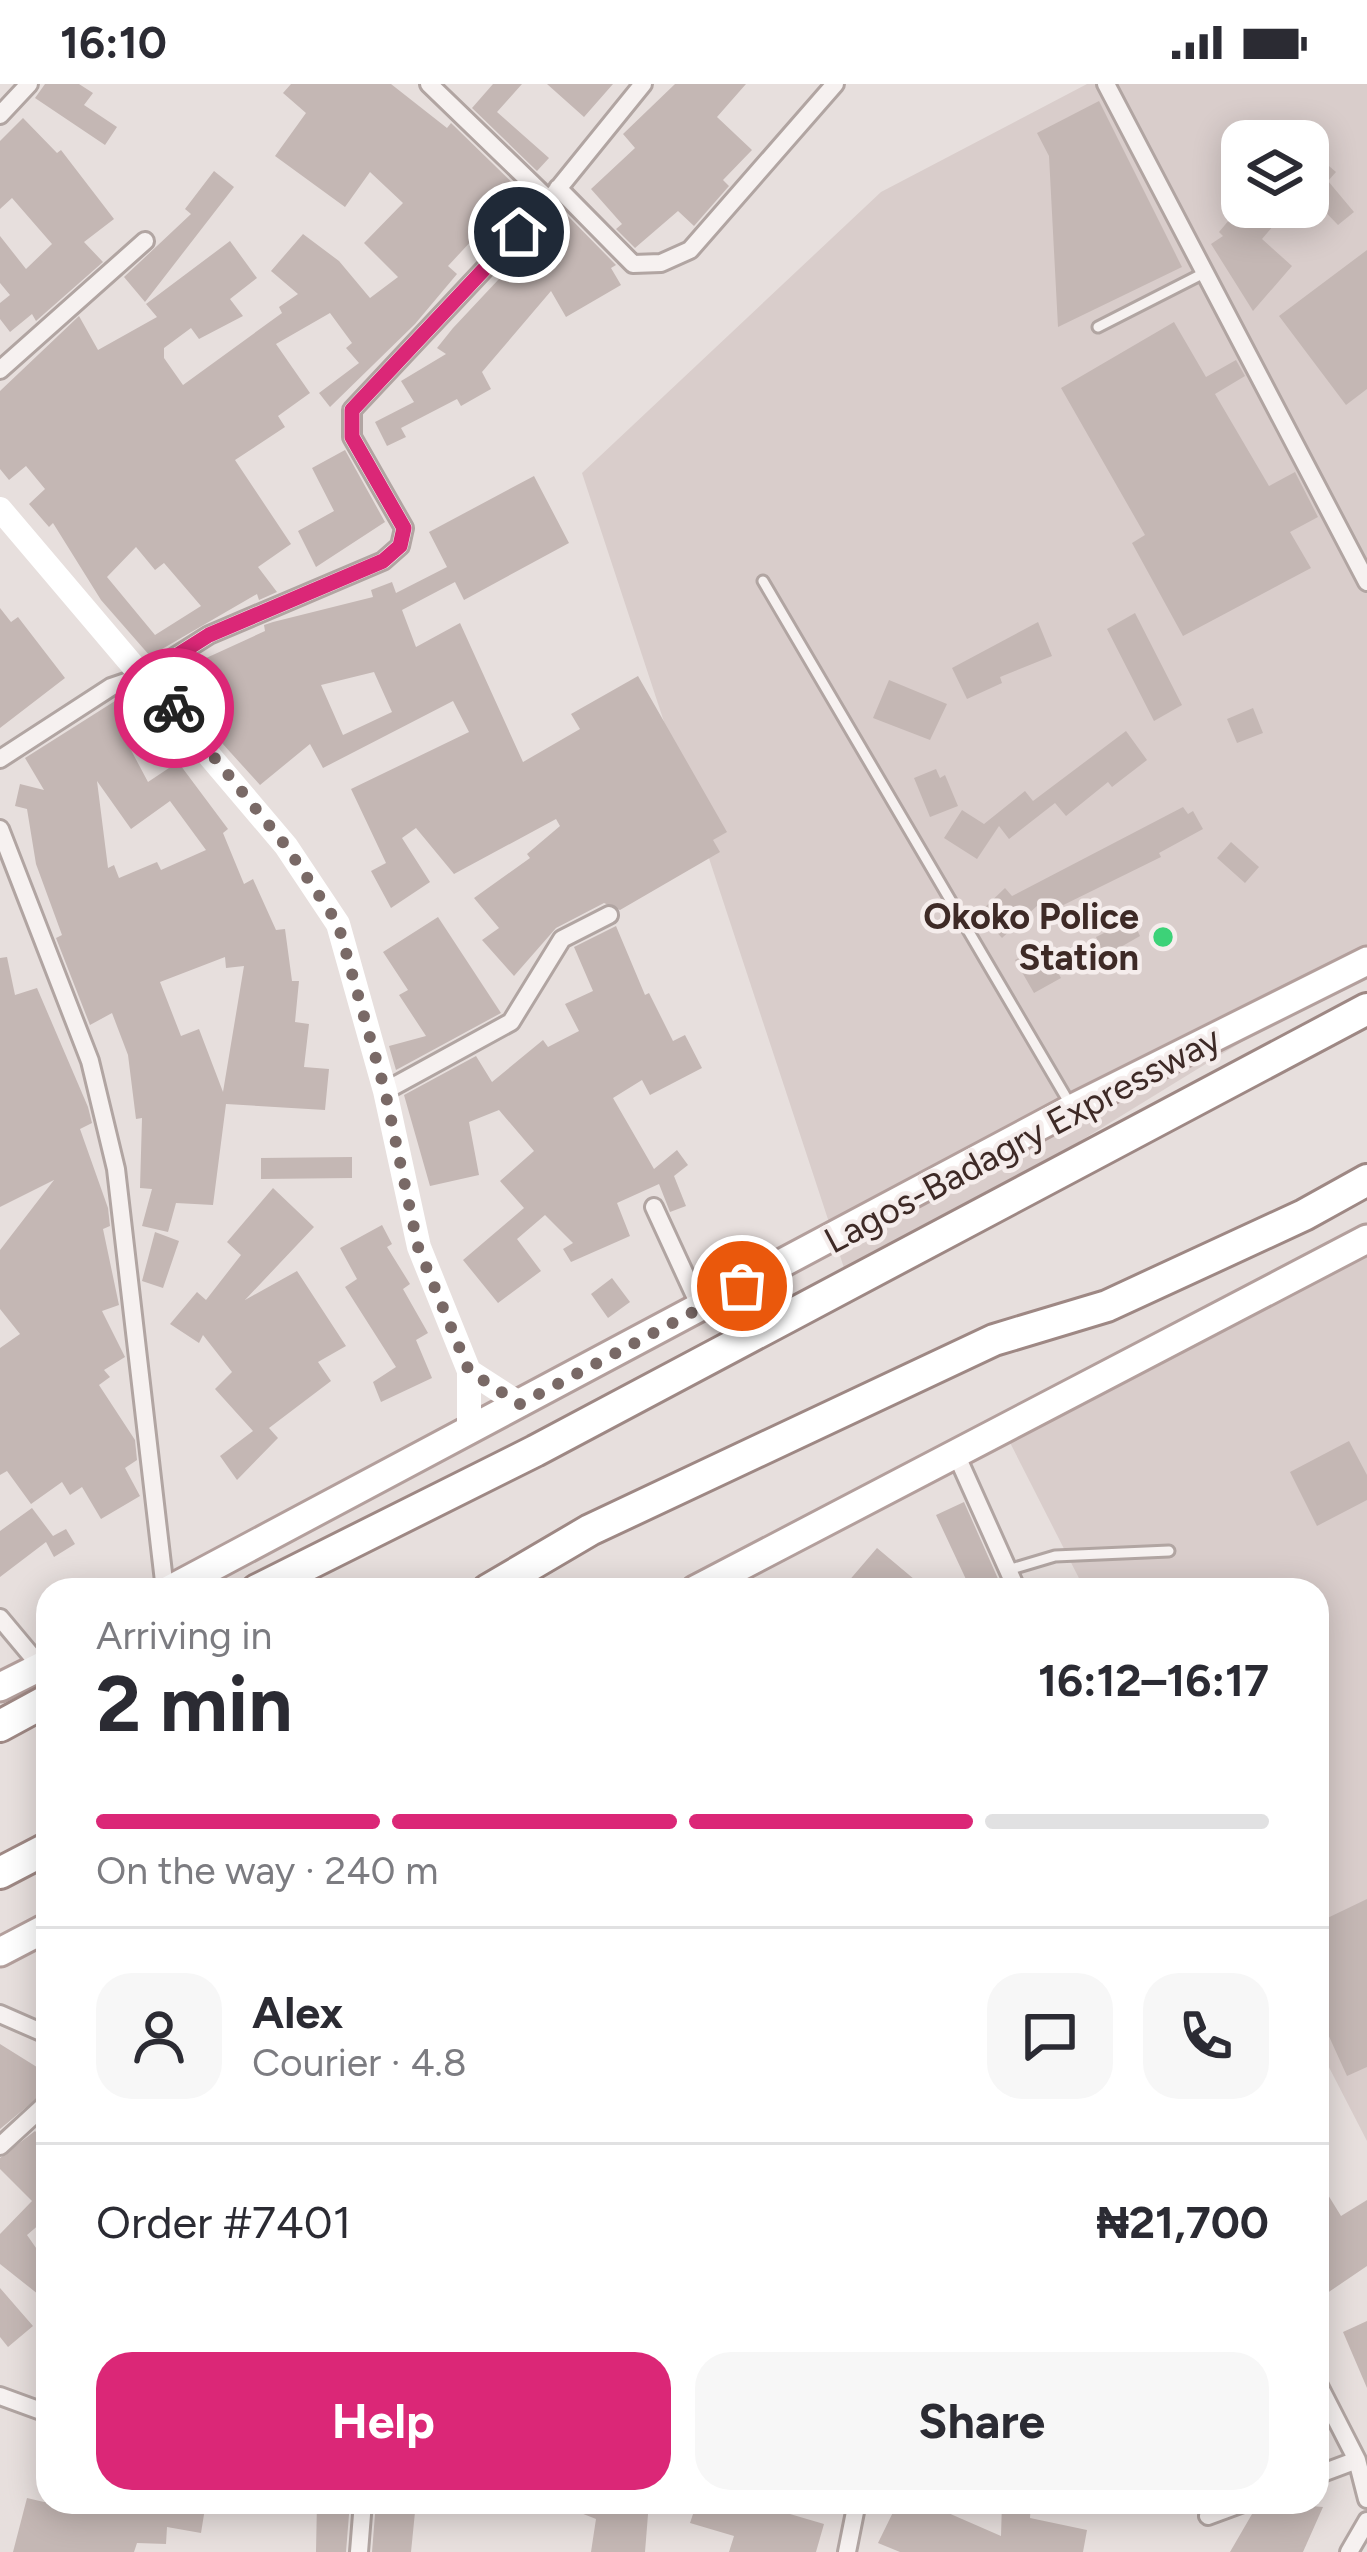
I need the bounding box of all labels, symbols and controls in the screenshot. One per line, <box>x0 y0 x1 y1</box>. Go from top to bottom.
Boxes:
text: 16:10 <box>60 15 167 69</box>
map controls <box>1221 120 1329 228</box>
button: layers <box>1221 120 1329 228</box>
pin <box>468 181 570 283</box>
icon: home <box>486 199 552 265</box>
courier <box>114 648 234 768</box>
icon: bike <box>141 675 207 741</box>
place label: Okoko Police Station <box>923 895 1139 979</box>
marker: Okoko Police Station <box>1150 924 1176 950</box>
street label: Lagos-Badagry Expressway <box>817 1017 1227 1262</box>
pin <box>691 1235 793 1337</box>
icon: bag <box>709 1253 775 1319</box>
text: Arriving in <box>96 1612 272 1659</box>
text: 16:12–16:17 <box>1038 1653 1269 1707</box>
text: 2 min <box>96 1657 292 1751</box>
text: On the way · 240 m <box>96 1847 438 1894</box>
button: person <box>96 1973 222 2099</box>
button: chat <box>987 1973 1113 2099</box>
button: phone <box>1143 1973 1269 2099</box>
text: Alex <box>252 1985 343 2039</box>
text: Courier · 4.8 <box>252 2039 467 2086</box>
text: Order #7401 <box>96 2195 351 2249</box>
text: ₦21,700 <box>1097 2195 1269 2249</box>
button: Help <box>96 2352 671 2490</box>
button: Share <box>695 2352 1269 2490</box>

